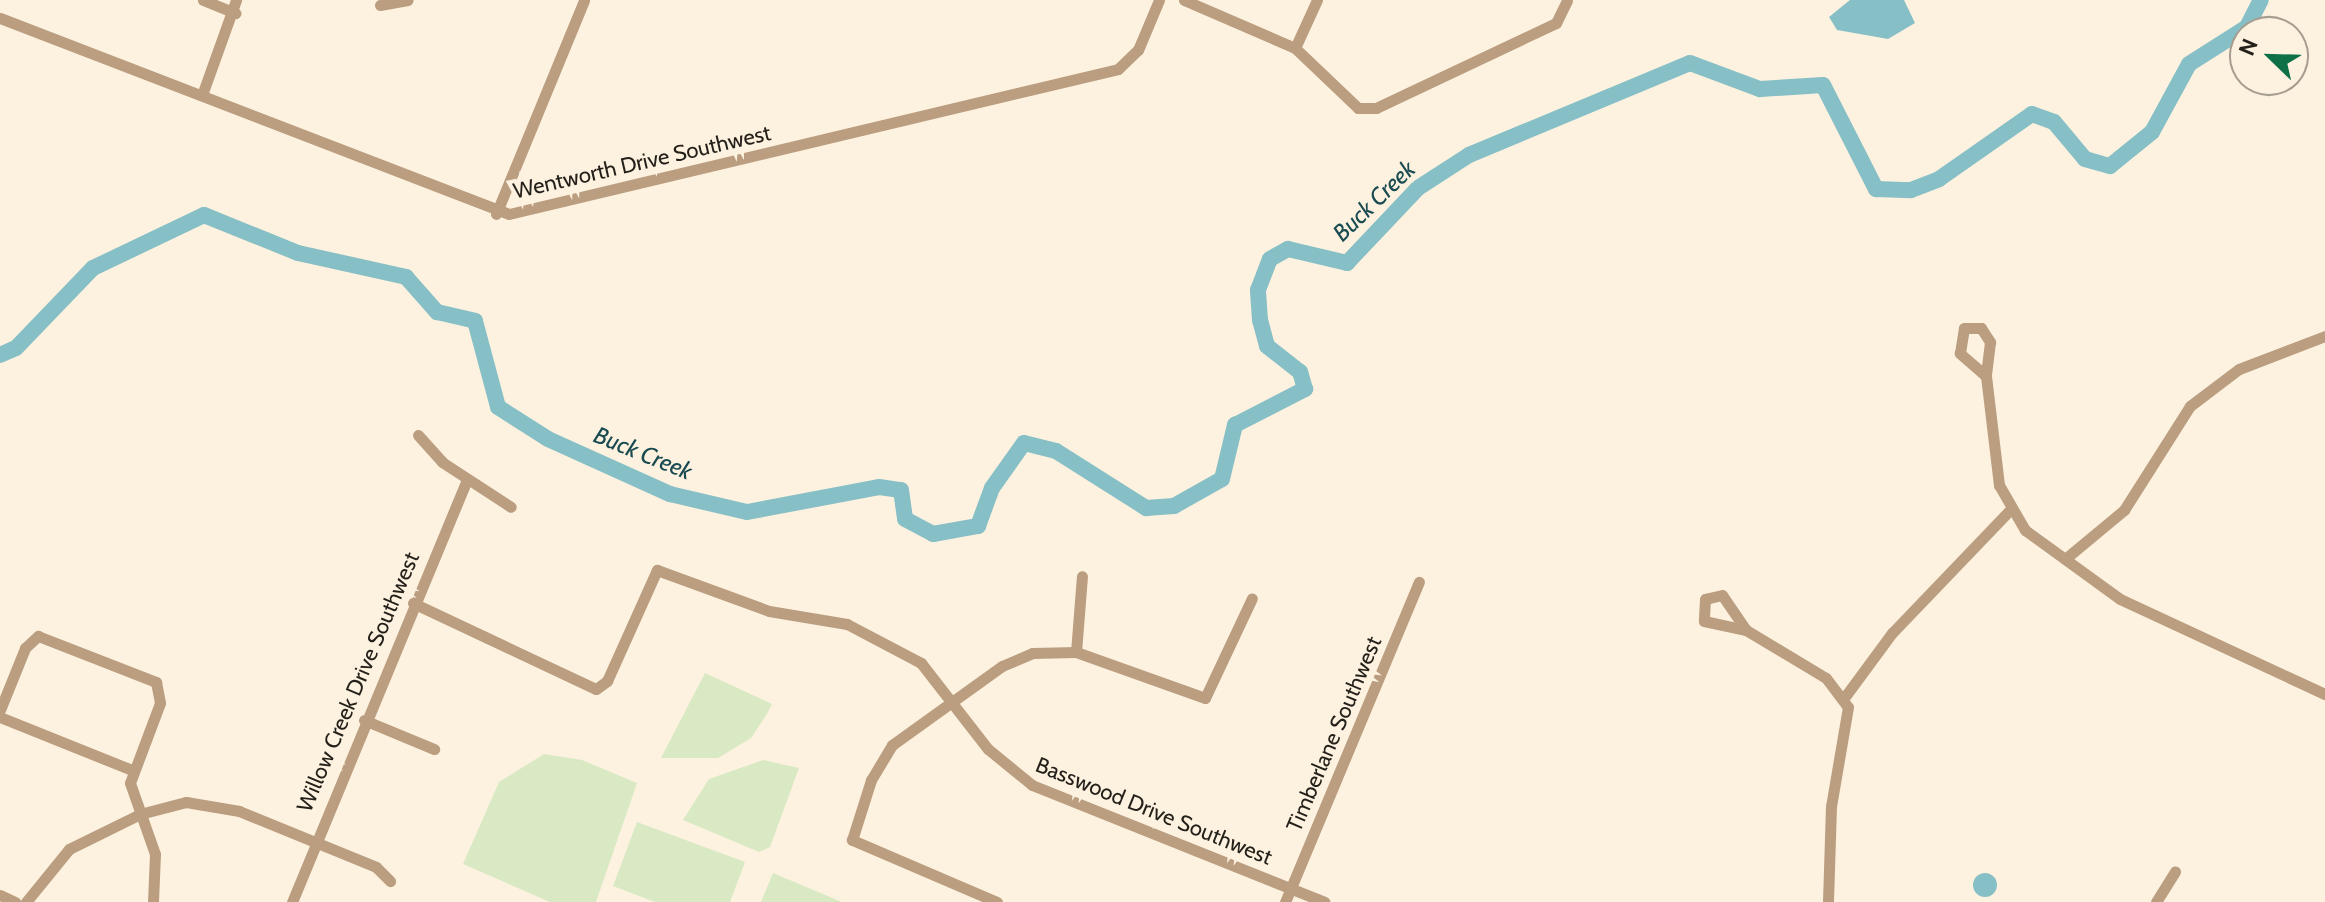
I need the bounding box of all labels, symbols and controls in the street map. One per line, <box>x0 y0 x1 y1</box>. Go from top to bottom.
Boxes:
north arrow <box>2229 16 2309 96</box>
text: N <box>2233 35 2264 60</box>
street label: Wentworth Drive Southwest <box>511 120 773 204</box>
water label: Buck Creek <box>1327 155 1421 247</box>
water label: Buck Creek <box>590 420 696 486</box>
street label: Willow Creek Drive Southwest <box>291 548 425 816</box>
street label: Timberlane Southwest <box>1281 632 1387 836</box>
street label: Basswood Drive Southwest <box>1032 751 1276 871</box>

